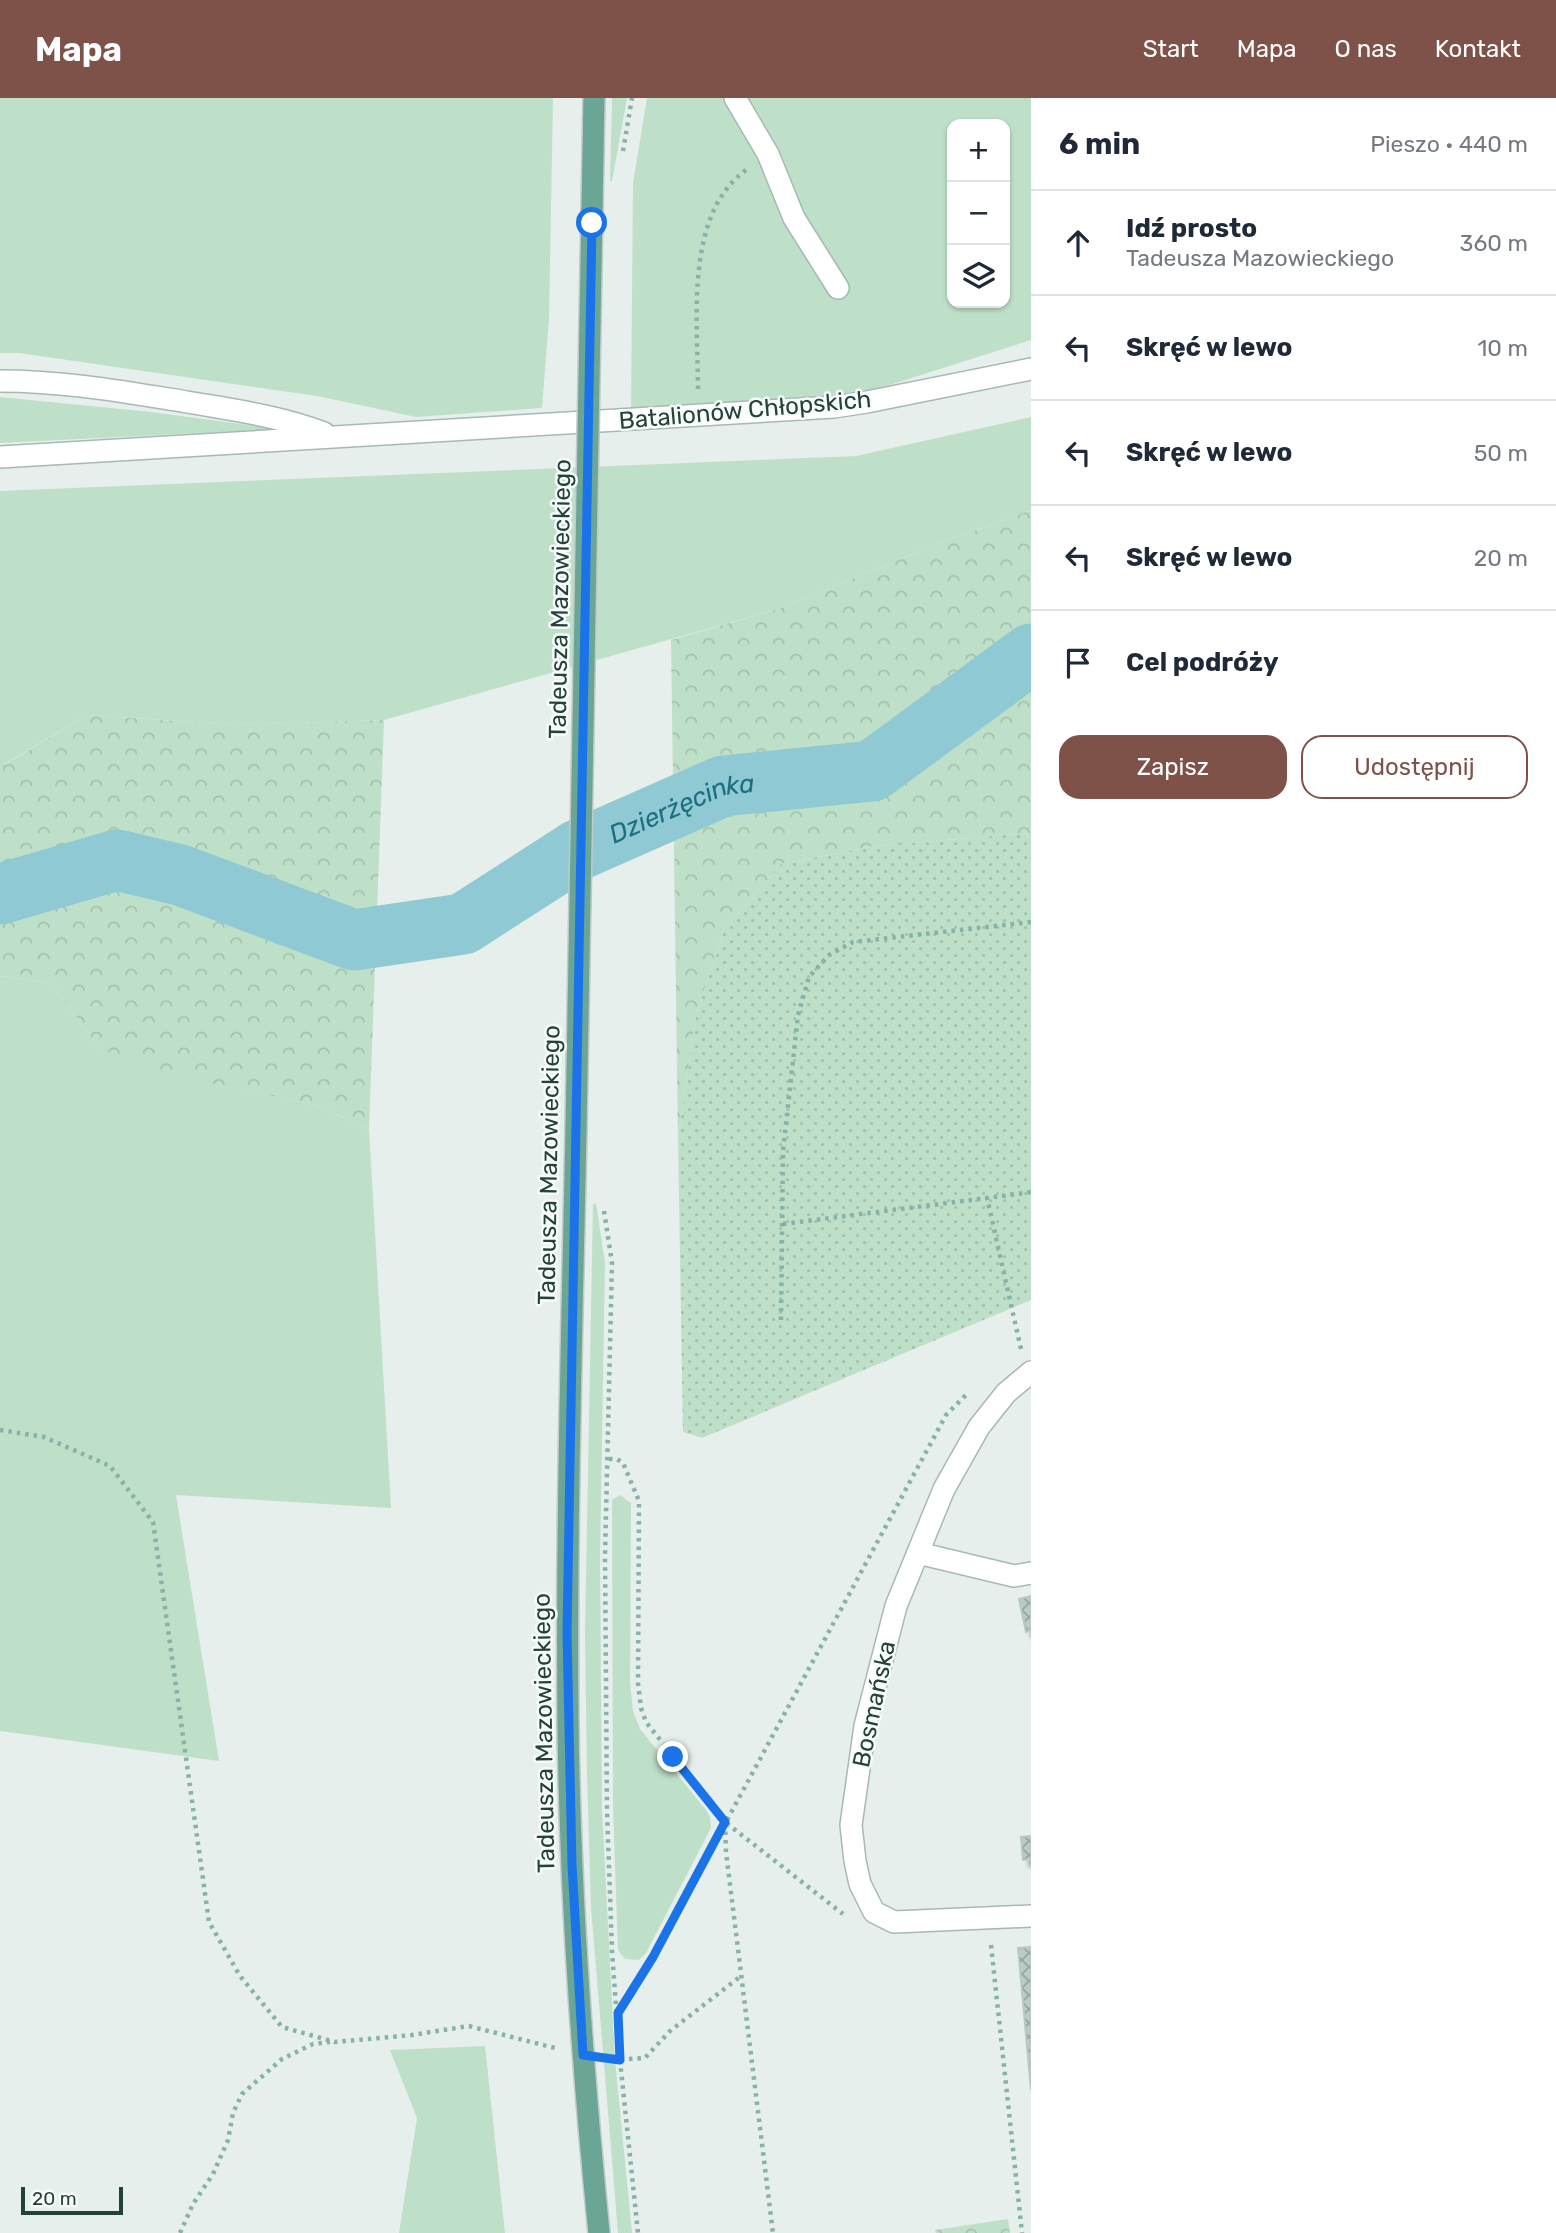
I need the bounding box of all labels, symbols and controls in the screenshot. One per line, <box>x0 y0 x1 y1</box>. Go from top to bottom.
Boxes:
text: Mapa <box>35 30 122 69</box>
text: Start <box>1143 35 1199 63</box>
text: Mapa <box>1237 35 1297 63</box>
text: O nas <box>1335 35 1397 63</box>
text: Kontakt <box>1435 35 1521 63</box>
map controls <box>947 119 1010 308</box>
button: + <box>947 119 1010 182</box>
text: 6 min <box>1059 126 1140 162</box>
text: Pieszo · 440 m <box>1370 130 1528 158</box>
button: − <box>947 182 1010 245</box>
route start <box>576 207 607 238</box>
text: Idź prosto <box>1126 213 1257 244</box>
icon: ahead <box>1059 224 1097 262</box>
text: 360 m <box>1460 229 1528 257</box>
text: Tadeusza Mazowieckiego <box>1126 244 1394 272</box>
button: layers <box>947 245 1010 308</box>
icon: left <box>1059 329 1097 367</box>
text: Skręć w lewo <box>1126 332 1292 363</box>
text: 10 m <box>1477 334 1528 362</box>
street label: Batalionów Chłopskich <box>618 385 872 435</box>
icon: left <box>1059 434 1097 472</box>
text: Skręć w lewo <box>1126 437 1292 468</box>
text: 50 m <box>1474 439 1528 467</box>
street label: Tadeusza Mazowieckiego <box>544 459 576 739</box>
icon: left <box>1059 539 1097 577</box>
text: Skręć w lewo <box>1126 542 1292 573</box>
text: 20 m <box>1474 544 1528 572</box>
icon: arrive <box>1059 644 1097 682</box>
text: Cel podróży <box>1126 647 1279 678</box>
button: Zapisz <box>1059 735 1287 799</box>
button: Udostępnij <box>1301 735 1528 799</box>
water label: Dzierżęcinka <box>604 767 756 850</box>
street label: Tadeusza Mazowieckiego <box>533 1025 565 1305</box>
street label: Tadeusza Mazowieckiego <box>528 1593 560 1873</box>
street label: Bosmańska <box>847 1638 901 1770</box>
route end <box>657 1741 688 1772</box>
scale bar <box>21 2184 122 2216</box>
text: 20 m <box>32 2187 77 2210</box>

